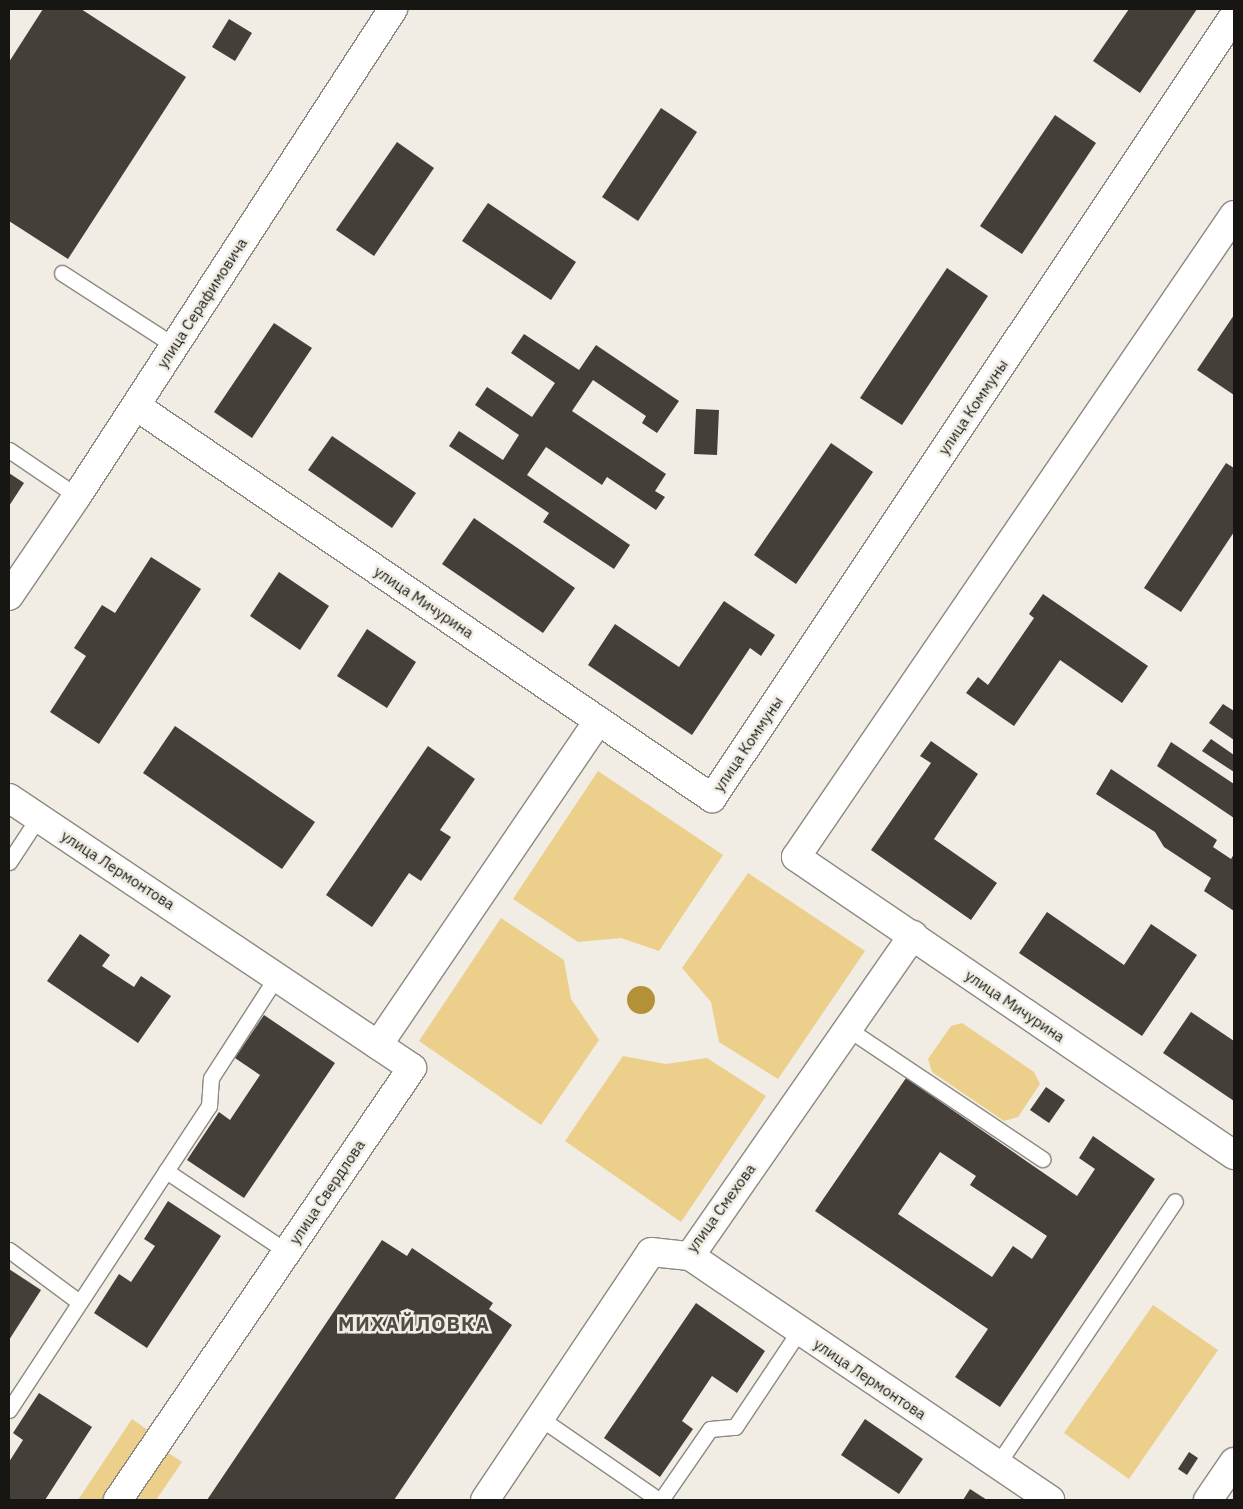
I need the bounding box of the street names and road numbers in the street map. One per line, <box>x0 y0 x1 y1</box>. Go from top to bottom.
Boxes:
street label: улица Серафимовича <box>153 235 251 371</box>
street label: улица Коммуны <box>934 356 1012 458</box>
street label: улица Мичурина <box>371 562 477 642</box>
street label: улица Коммуны <box>709 693 787 795</box>
street label: улица Лермонтова <box>58 827 178 913</box>
street label: улица Мичурина <box>962 966 1068 1046</box>
street label: улица Свердлова <box>285 1136 369 1248</box>
street label: улица Смехова <box>683 1160 759 1256</box>
street label: улица Лермонтова <box>810 1335 930 1423</box>

